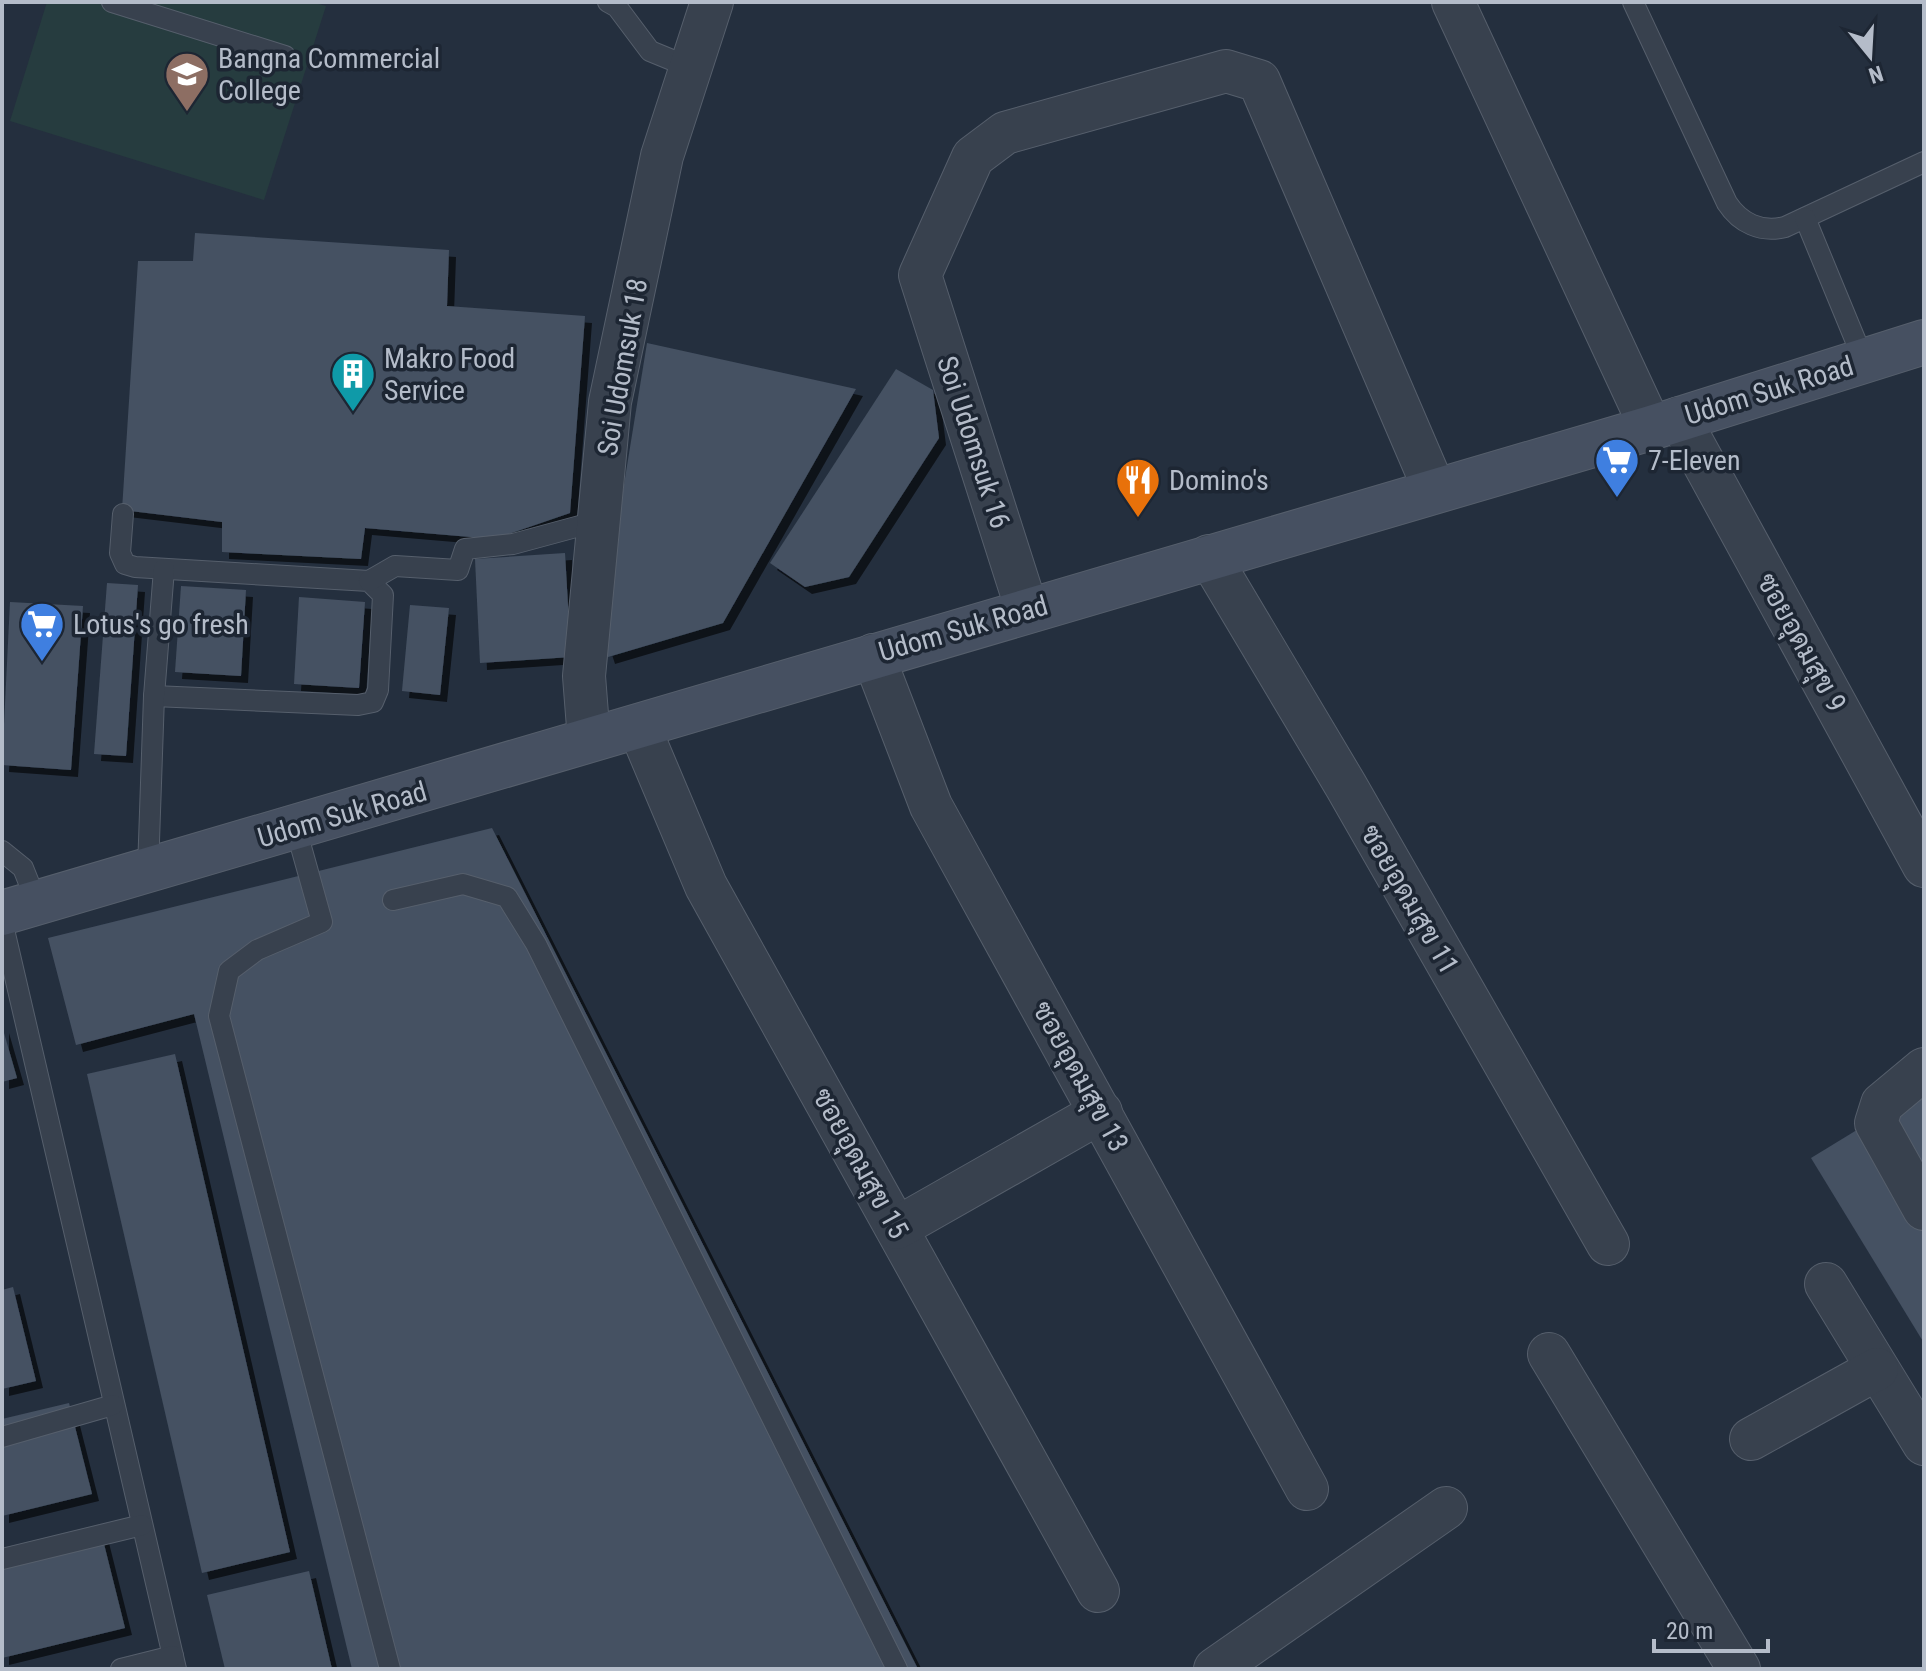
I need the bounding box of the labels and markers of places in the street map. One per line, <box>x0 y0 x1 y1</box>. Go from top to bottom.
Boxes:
place label: Bangna Commercial College <box>218 42 440 107</box>
school or university icon: Bangna Commercial College <box>163 50 211 113</box>
place label: Makro Food Service <box>384 342 515 407</box>
building icon: Makro Food Service <box>329 350 377 413</box>
supermarket icon: 7-Eleven <box>1593 436 1641 499</box>
place label: 7-Eleven <box>1648 444 1741 477</box>
restaurant icon: Domino's <box>1114 456 1162 519</box>
place label: Domino's <box>1169 464 1269 497</box>
supermarket icon: Lotus's go fresh <box>18 600 66 663</box>
place label: Lotus's go fresh <box>73 608 249 641</box>

